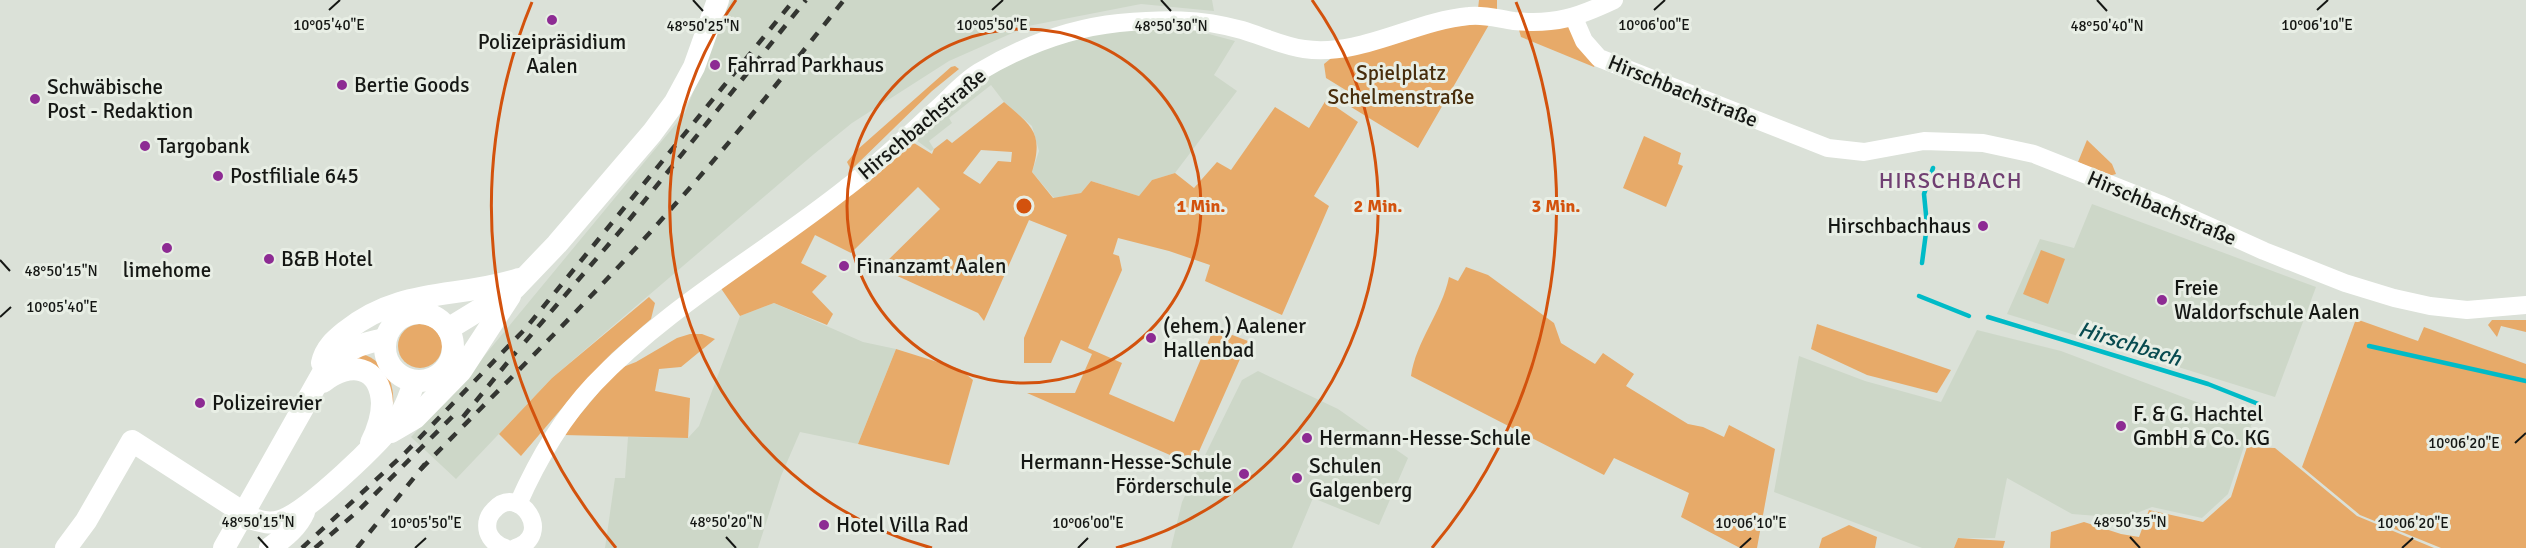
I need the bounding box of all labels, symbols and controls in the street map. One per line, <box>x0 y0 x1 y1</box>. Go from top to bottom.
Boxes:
marker: Polizeipräsidium Aalen <box>545 13 559 27</box>
text: 10°05'40"E <box>293 16 365 34</box>
text: 10°05'50"E <box>956 16 1028 34</box>
text: 10°06'00"E <box>1618 16 1690 34</box>
text: 10°06'10"E <box>2281 16 2353 34</box>
text: 48°50'25"N <box>666 17 740 35</box>
text: 48°50'30"N <box>1134 17 1208 35</box>
text: 48°50'40"N <box>2070 17 2144 35</box>
place label: Polizeipräsidium Aalen <box>478 29 626 79</box>
street label: Hirschbachstraße <box>1604 49 1762 133</box>
place label: Fahrrad Parkhaus <box>727 52 884 78</box>
marker: Fahrrad Parkhaus <box>708 58 722 72</box>
park label: Spielplatz Schelmenstraße <box>1328 60 1474 110</box>
street label: Hirschbachstraße <box>853 63 991 185</box>
place label: Bertie Goods <box>354 72 469 98</box>
place label: Schwäbische Post - Redaktion <box>47 74 193 124</box>
marker: Bertie Goods <box>335 78 349 92</box>
marker: Schwäbische Post - Redaktion <box>28 92 42 106</box>
place label: Targobank <box>157 133 250 159</box>
marker: Targobank <box>138 139 152 153</box>
place label: Postfiliale 645 <box>230 163 359 189</box>
street label: Hirschbachstraße <box>2083 165 2241 251</box>
district label: HIRSCHBACH <box>1879 167 2023 194</box>
marker: Postfiliale 645 <box>211 169 225 183</box>
text: 1 Min. <box>1176 195 1226 217</box>
text: 2 Min. <box>1353 195 1403 217</box>
text: 3 Min. <box>1531 195 1581 217</box>
centre of rings <box>1014 196 1034 216</box>
place label: Hirschbachhaus <box>1827 213 1971 239</box>
marker: Hirschbachhaus <box>1976 219 1990 233</box>
marker: limehome <box>160 241 174 255</box>
place label: B&B Hotel <box>281 246 373 272</box>
marker: B&B Hotel <box>262 252 276 266</box>
place label: Finanzamt Aalen <box>856 253 1006 279</box>
place label: limehome <box>123 257 211 283</box>
marker: Finanzamt Aalen <box>837 259 851 273</box>
text: 48°50'15"N <box>24 262 98 280</box>
place label: Freie Waldorfschule Aalen <box>2174 275 2360 325</box>
marker: Freie Waldorfschule Aalen <box>2155 293 2169 307</box>
text: 10°05'40"E <box>26 298 98 316</box>
place label: (ehem.) Aalener Hallenbad <box>1163 313 1306 363</box>
water label: Hirschbach <box>2075 315 2185 372</box>
marker: (ehem.) Aalener Hallenbad <box>1144 331 1158 345</box>
place label: Polizeirevier <box>212 390 322 416</box>
marker: Polizeirevier <box>193 396 207 410</box>
place label: F. & G. Hachtel GmbH & Co. KG <box>2133 401 2270 451</box>
marker: F. & G. Hachtel GmbH & Co. KG <box>2114 419 2128 433</box>
place label: Hermann-Hesse-Schule <box>1319 425 1531 451</box>
marker: Hermann-Hesse-Schule <box>1300 431 1314 445</box>
text: 10°06'20"E <box>2428 434 2500 452</box>
place label: Hermann-Hesse-Schule Förderschule <box>1020 449 1232 499</box>
place label: Schulen Galgenberg <box>1309 453 1412 503</box>
marker: Hermann-Hesse-Schule Förderschule <box>1237 467 1251 481</box>
marker: Schulen Galgenberg <box>1290 471 1304 485</box>
place label: Hotel Villa Rad <box>836 512 969 538</box>
text: 48°50'15"N <box>221 513 295 531</box>
text: 48°50'20"N <box>689 513 763 531</box>
text: 48°50'35"N <box>2093 513 2167 531</box>
text: 10°05'50"E <box>390 514 462 532</box>
text: 10°06'00"E <box>1052 514 1124 532</box>
text: 10°06'10"E <box>1715 514 1787 532</box>
text: 10°06'20"E <box>2377 514 2449 532</box>
marker: Hotel Villa Rad <box>817 518 831 532</box>

